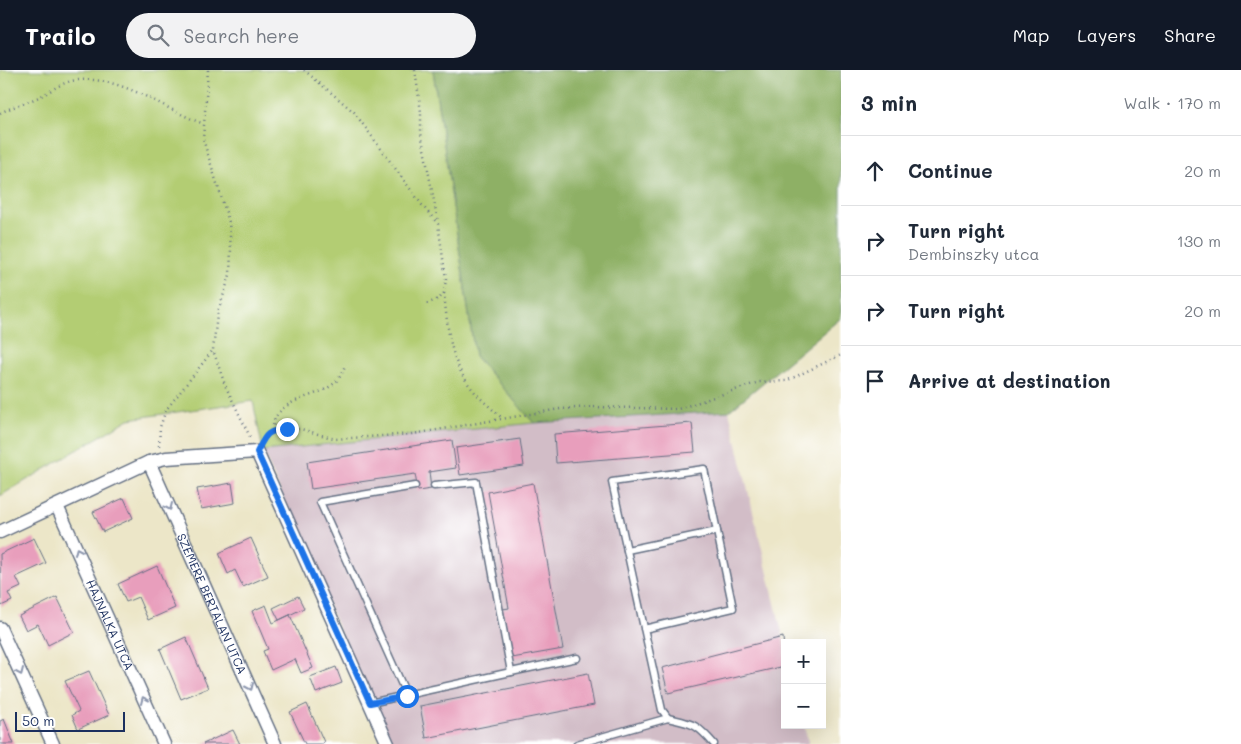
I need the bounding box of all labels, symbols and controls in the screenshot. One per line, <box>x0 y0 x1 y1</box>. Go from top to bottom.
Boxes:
search box <box>126 13 476 58</box>
text: Trailo <box>25 20 96 51</box>
icon: search <box>144 21 172 49</box>
text: Search here <box>184 23 299 48</box>
text: Map <box>1013 23 1049 47</box>
text: Layers <box>1077 23 1136 47</box>
text: Share <box>1164 23 1216 47</box>
text: 3 min <box>861 89 917 116</box>
text: Walk · 170 m <box>1123 92 1221 113</box>
icon: ahead <box>861 157 889 185</box>
text: Continue <box>908 158 993 183</box>
text: 20 m <box>1184 160 1221 181</box>
text: Turn right <box>908 218 1005 243</box>
icon: right <box>861 227 889 255</box>
text: 130 m <box>1177 230 1221 251</box>
text: Dembinszky utca <box>908 243 1039 264</box>
icon: right <box>861 297 889 325</box>
text: Turn right <box>908 298 1005 323</box>
text: 20 m <box>1184 300 1221 321</box>
icon: arrive <box>861 367 889 395</box>
text: Arrive at destination <box>908 368 1111 393</box>
route end <box>276 418 299 441</box>
one-way arrow <box>162 502 173 511</box>
street label: SZEMERE BERTALAN UTCA <box>174 531 251 676</box>
one-way arrow <box>73 547 84 556</box>
street label: HAJNALKA UTCA <box>83 577 138 673</box>
map controls <box>781 639 826 729</box>
button: + <box>781 639 826 684</box>
one-way arrow <box>14 667 24 676</box>
one-way arrow <box>243 682 254 691</box>
button: − <box>781 684 826 729</box>
route start <box>396 685 419 708</box>
one-way arrow <box>140 696 151 705</box>
scale bar <box>15 709 125 732</box>
text: 50 m <box>22 711 54 730</box>

